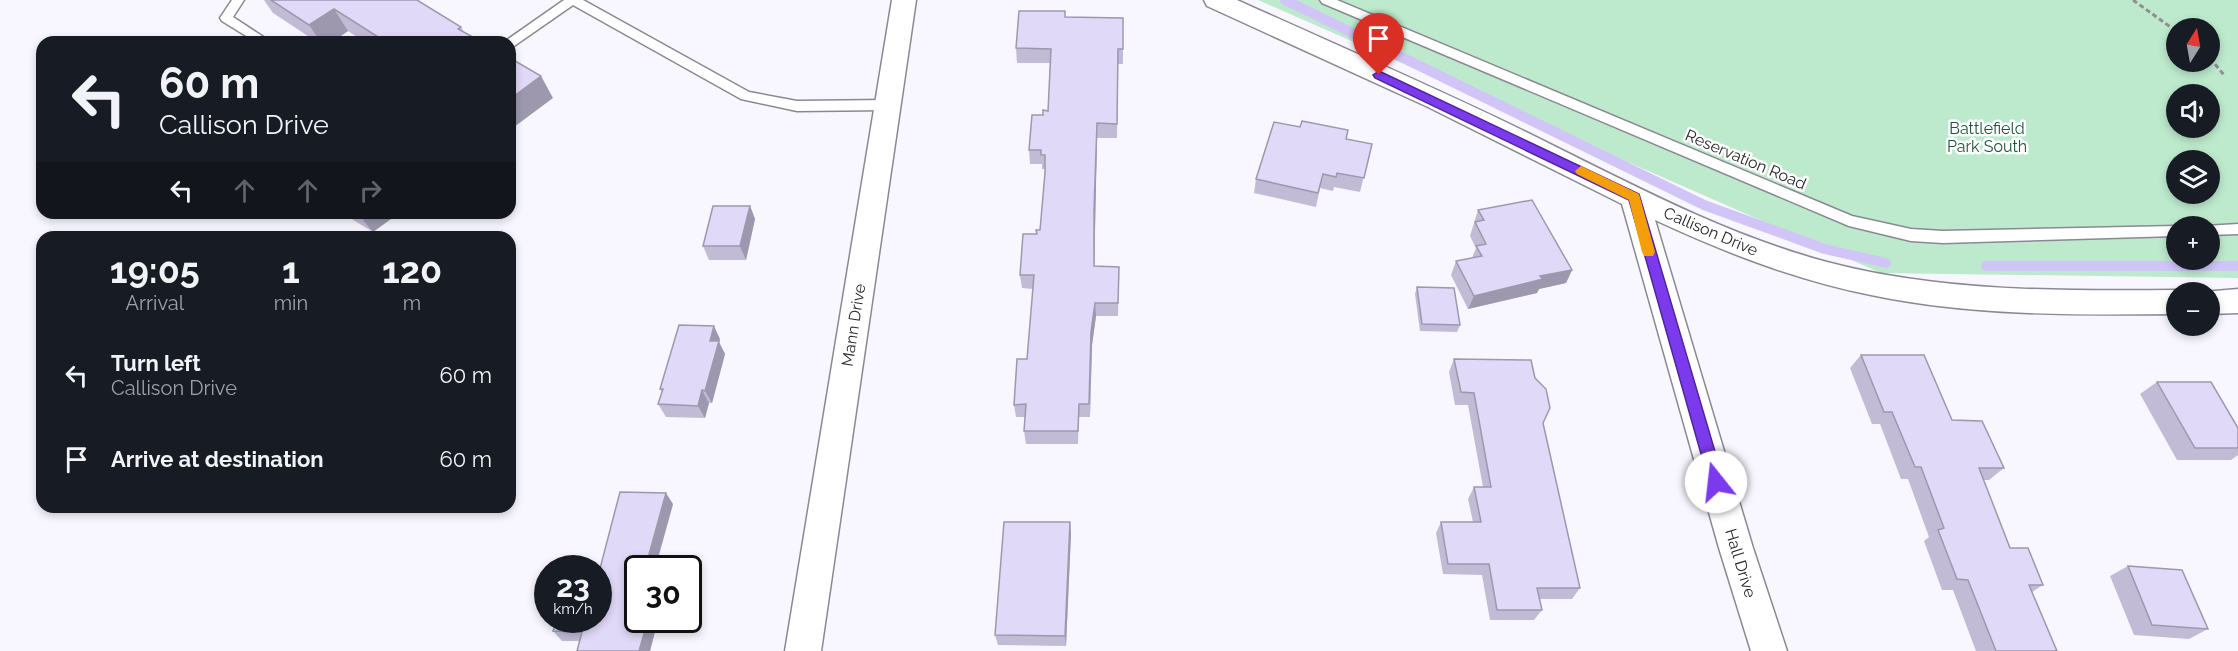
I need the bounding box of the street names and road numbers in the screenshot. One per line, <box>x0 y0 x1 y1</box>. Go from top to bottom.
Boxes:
street label: Reservation Road <box>1683 125 1809 194</box>
street label: Callison Drive <box>1661 203 1761 260</box>
street label: Mann Drive <box>838 282 869 368</box>
street label: Hall Drive <box>1721 526 1760 600</box>

